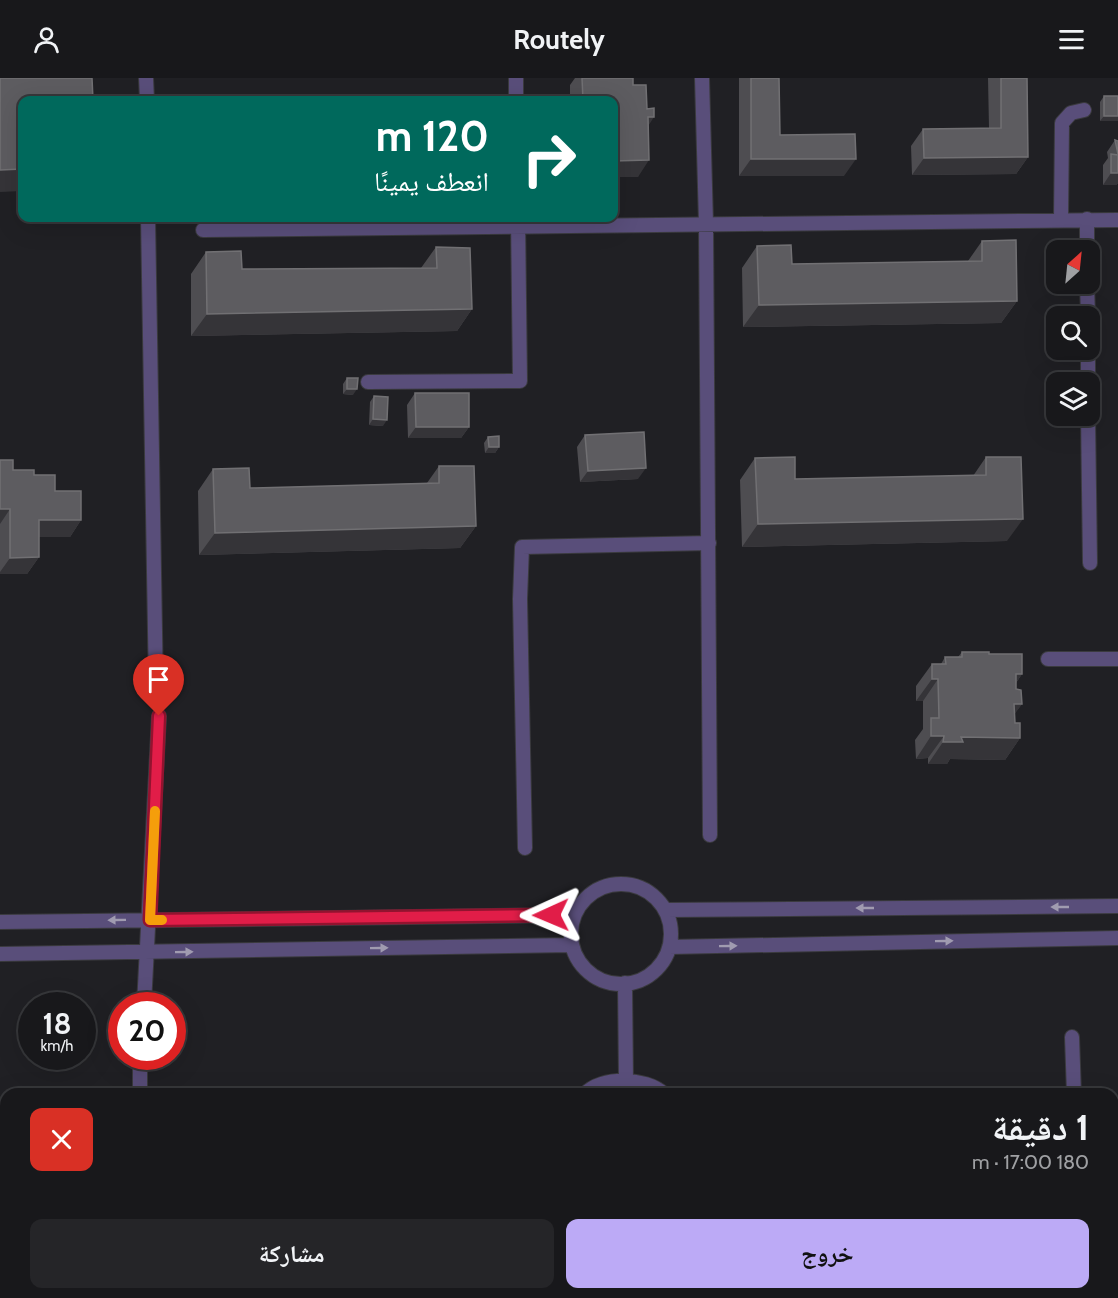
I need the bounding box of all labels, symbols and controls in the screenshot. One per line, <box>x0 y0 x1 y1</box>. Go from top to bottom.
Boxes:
icon: person <box>30 23 63 56</box>
text: Routely <box>513 23 605 56</box>
icon: menu <box>1055 23 1088 56</box>
text: 120 m <box>376 110 489 162</box>
icon: right <box>510 120 588 198</box>
text: انعطف يمينًا <box>374 165 489 198</box>
north arrow <box>1046 240 1100 294</box>
map controls <box>1046 240 1100 426</box>
button: search <box>1046 306 1100 360</box>
button: layers <box>1046 372 1100 426</box>
pin <box>133 654 184 716</box>
icon: arrive <box>142 663 175 696</box>
position arrow <box>519 883 583 947</box>
one-way arrow <box>1050 902 1069 912</box>
one-way arrow <box>855 904 874 913</box>
one-way arrow <box>107 916 126 925</box>
one-way arrow <box>934 937 953 946</box>
one-way arrow <box>718 941 737 950</box>
one-way arrow <box>370 944 389 953</box>
one-way arrow <box>175 947 194 957</box>
speed limit sign: 20 <box>108 992 186 1070</box>
text: 18 <box>42 1005 72 1042</box>
text: km/h <box>41 1037 73 1055</box>
text: 1 دقيقة <box>992 1105 1089 1149</box>
button: close <box>30 1108 93 1171</box>
text: 180 m · 17:00 <box>972 1150 1089 1174</box>
button: مشاركة <box>30 1219 554 1288</box>
button: خروج <box>566 1219 1089 1288</box>

